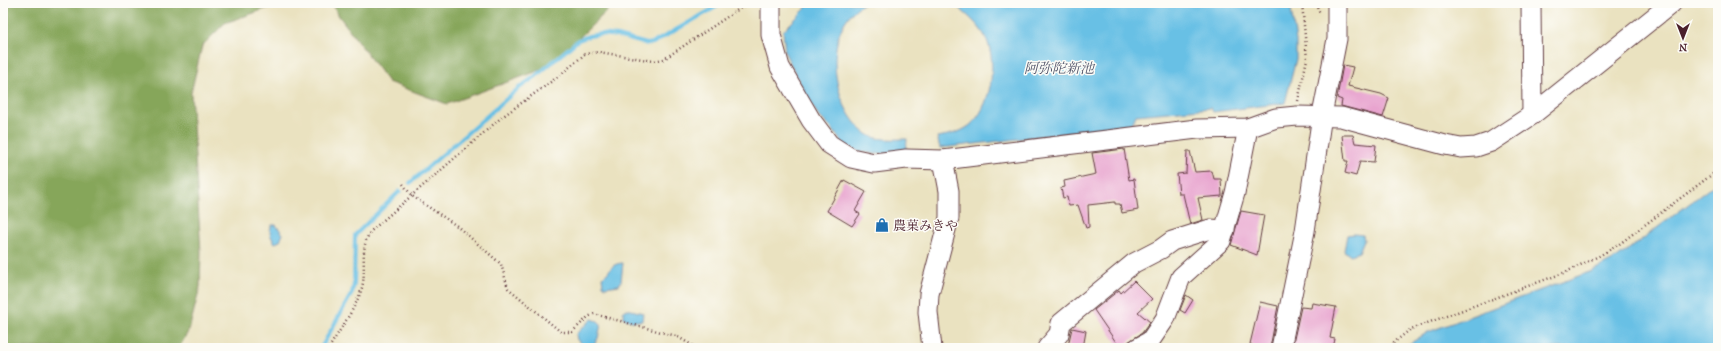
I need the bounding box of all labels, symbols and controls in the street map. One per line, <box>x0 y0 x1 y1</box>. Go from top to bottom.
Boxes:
north arrow <box>1663 18 1703 58</box>
text: N <box>1678 41 1687 54</box>
water label: 阿弥陀新池 <box>1024 60 1096 77</box>
shop icon: 農菓みきや <box>874 217 890 233</box>
place label: 農菓みきや <box>893 218 958 233</box>

